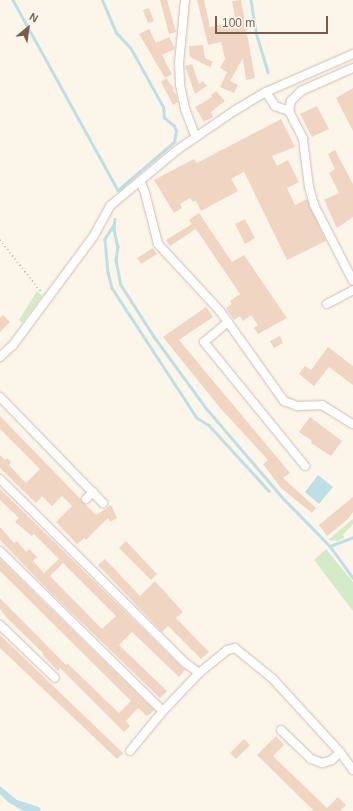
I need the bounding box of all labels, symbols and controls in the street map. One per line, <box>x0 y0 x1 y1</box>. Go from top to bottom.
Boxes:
north arrow <box>8 8 48 48</box>
scale bar <box>217 8 330 34</box>
text: N <box>27 10 40 25</box>
text: 100 m <box>222 16 255 30</box>

